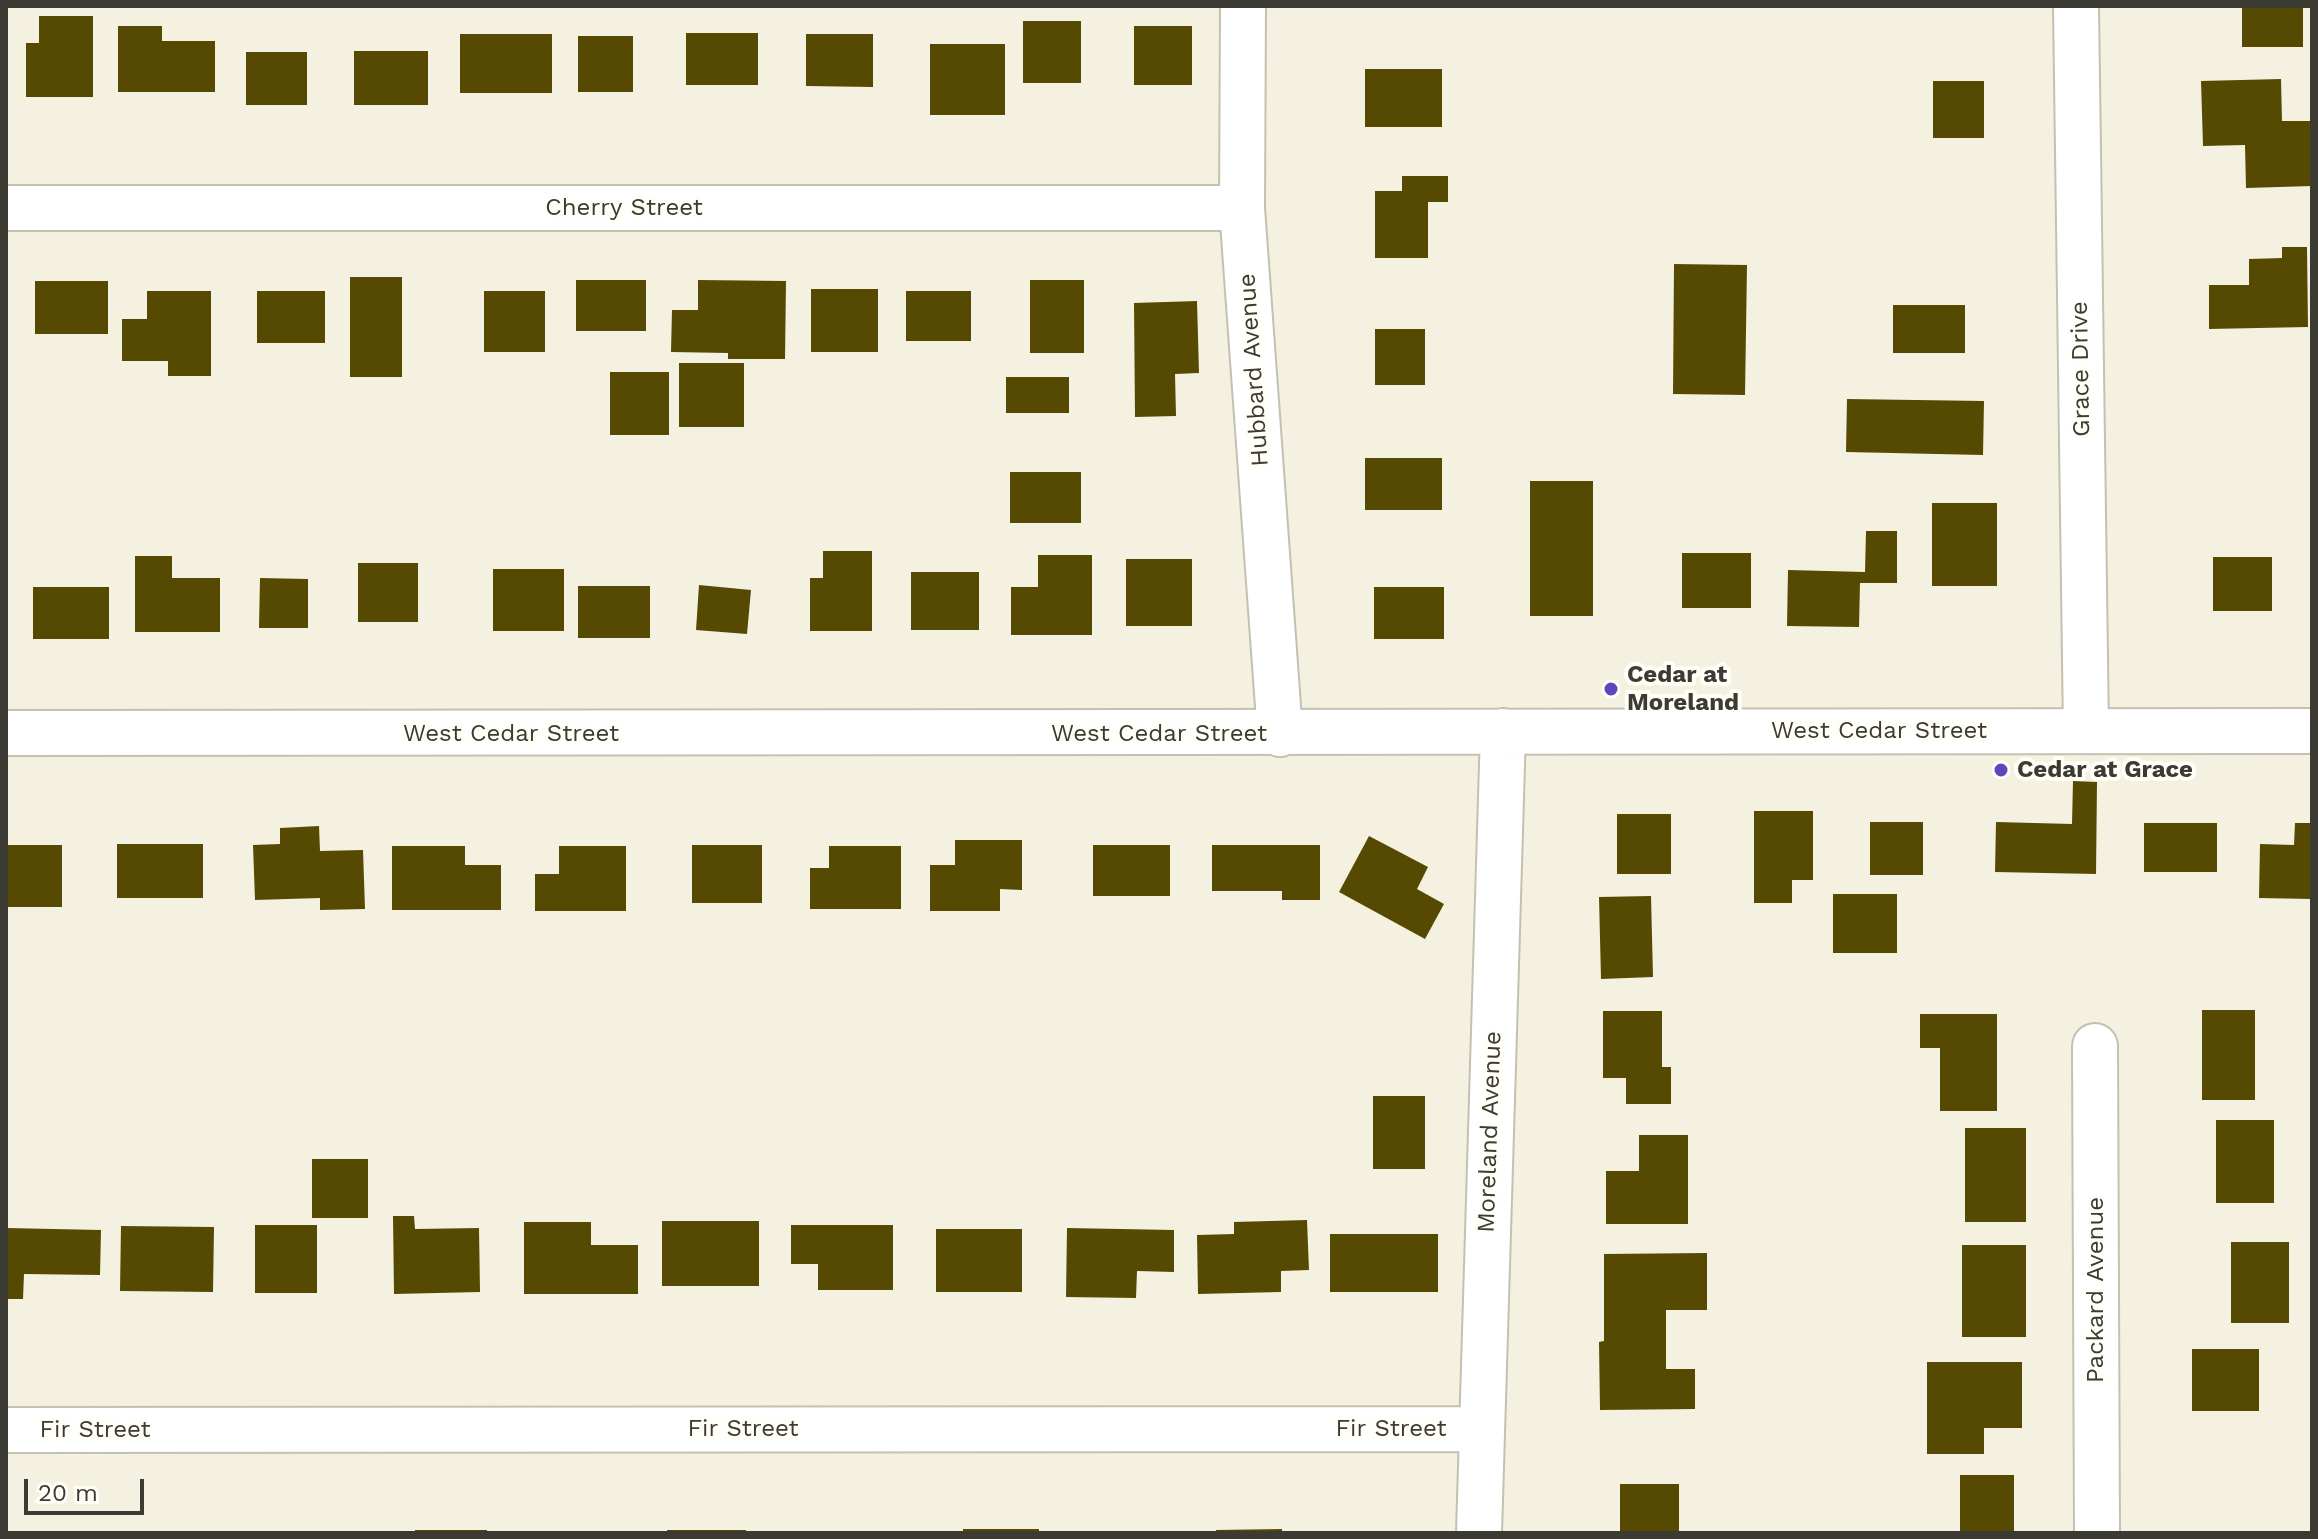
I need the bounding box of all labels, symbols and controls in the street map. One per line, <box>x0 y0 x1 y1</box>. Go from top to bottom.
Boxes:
street label: Cherry Street <box>545 194 703 222</box>
street label: Hubbard Avenue <box>1233 273 1275 467</box>
street label: Grace Drive <box>2065 301 2097 437</box>
place label: Cedar at Moreland <box>1627 661 1739 717</box>
marker: Cedar at Moreland <box>1602 680 1620 698</box>
street label: West Cedar Street <box>1771 717 1987 745</box>
street label: West Cedar Street <box>403 720 619 748</box>
street label: West Cedar Street <box>1051 720 1267 748</box>
place label: Cedar at Grace <box>2017 756 2193 784</box>
marker: Cedar at Grace <box>1992 761 2010 779</box>
street label: Moreland Avenue <box>1472 1031 1508 1233</box>
street label: Packard Avenue <box>2082 1197 2110 1383</box>
street label: Fir Street <box>687 1415 799 1443</box>
street label: Fir Street <box>1335 1415 1447 1443</box>
street label: Fir Street <box>39 1416 151 1444</box>
scale bar <box>28 1463 148 1513</box>
text: 20 m <box>38 1479 98 1507</box>

